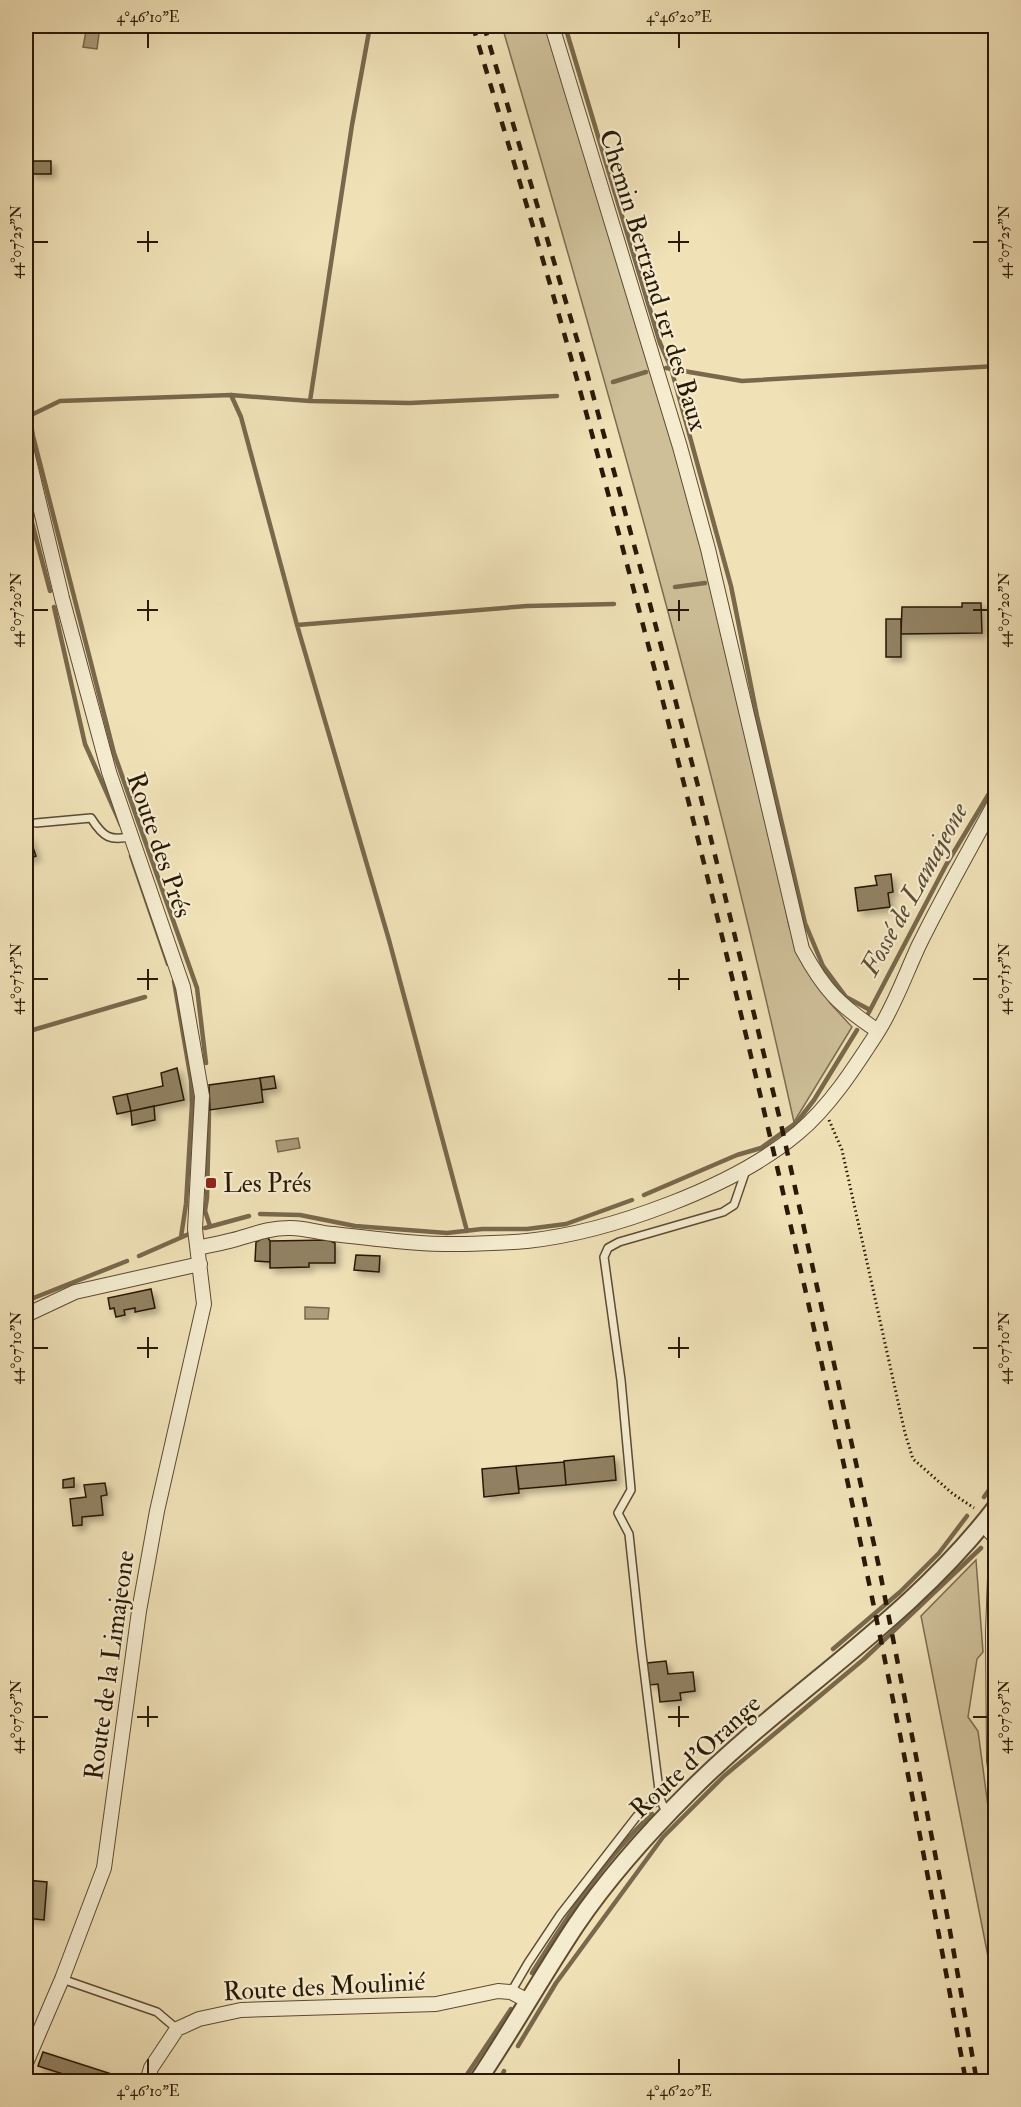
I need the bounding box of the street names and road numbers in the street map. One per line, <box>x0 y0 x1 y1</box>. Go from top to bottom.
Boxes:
street label: Chemin Bertrand 1er des Baux <box>592 126 714 435</box>
street label: Route des Prés <box>119 769 199 922</box>
street label: Route de la Limajeone <box>78 1548 142 1782</box>
street label: Route d'Orange <box>624 1688 768 1825</box>
street label: Route des Moulinié <box>222 1966 426 2008</box>

